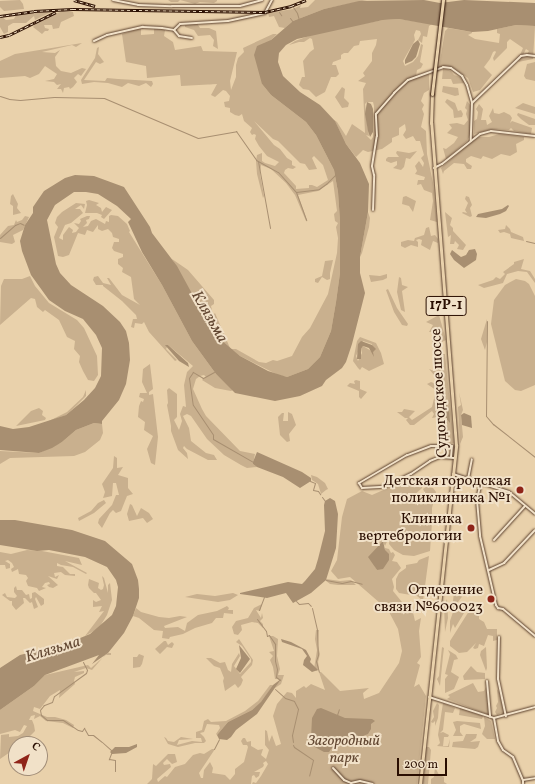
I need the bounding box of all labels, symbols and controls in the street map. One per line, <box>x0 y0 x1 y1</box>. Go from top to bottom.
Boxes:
water label: Клязьма <box>186 288 232 346</box>
road number: 17Р-1 <box>425 294 467 318</box>
street label: Судогодское шоссе <box>428 328 452 458</box>
place label: Детская городская поликлиника №1 <box>383 472 511 507</box>
marker: Детская городская поликлиника №1 <box>514 484 526 496</box>
place label: Клиника вертебрологии <box>359 510 462 545</box>
marker: Клиника вертебрологии <box>465 522 477 534</box>
place label: Отделение связи №600023 <box>374 581 483 616</box>
marker: Отделение связи №600023 <box>486 594 496 604</box>
water label: Клязьма <box>23 633 83 667</box>
park label: Загородный парк <box>308 732 380 767</box>
north arrow <box>8 736 48 776</box>
text: С <box>28 739 43 755</box>
scale bar <box>399 750 449 776</box>
text: 200 m <box>404 757 438 773</box>

